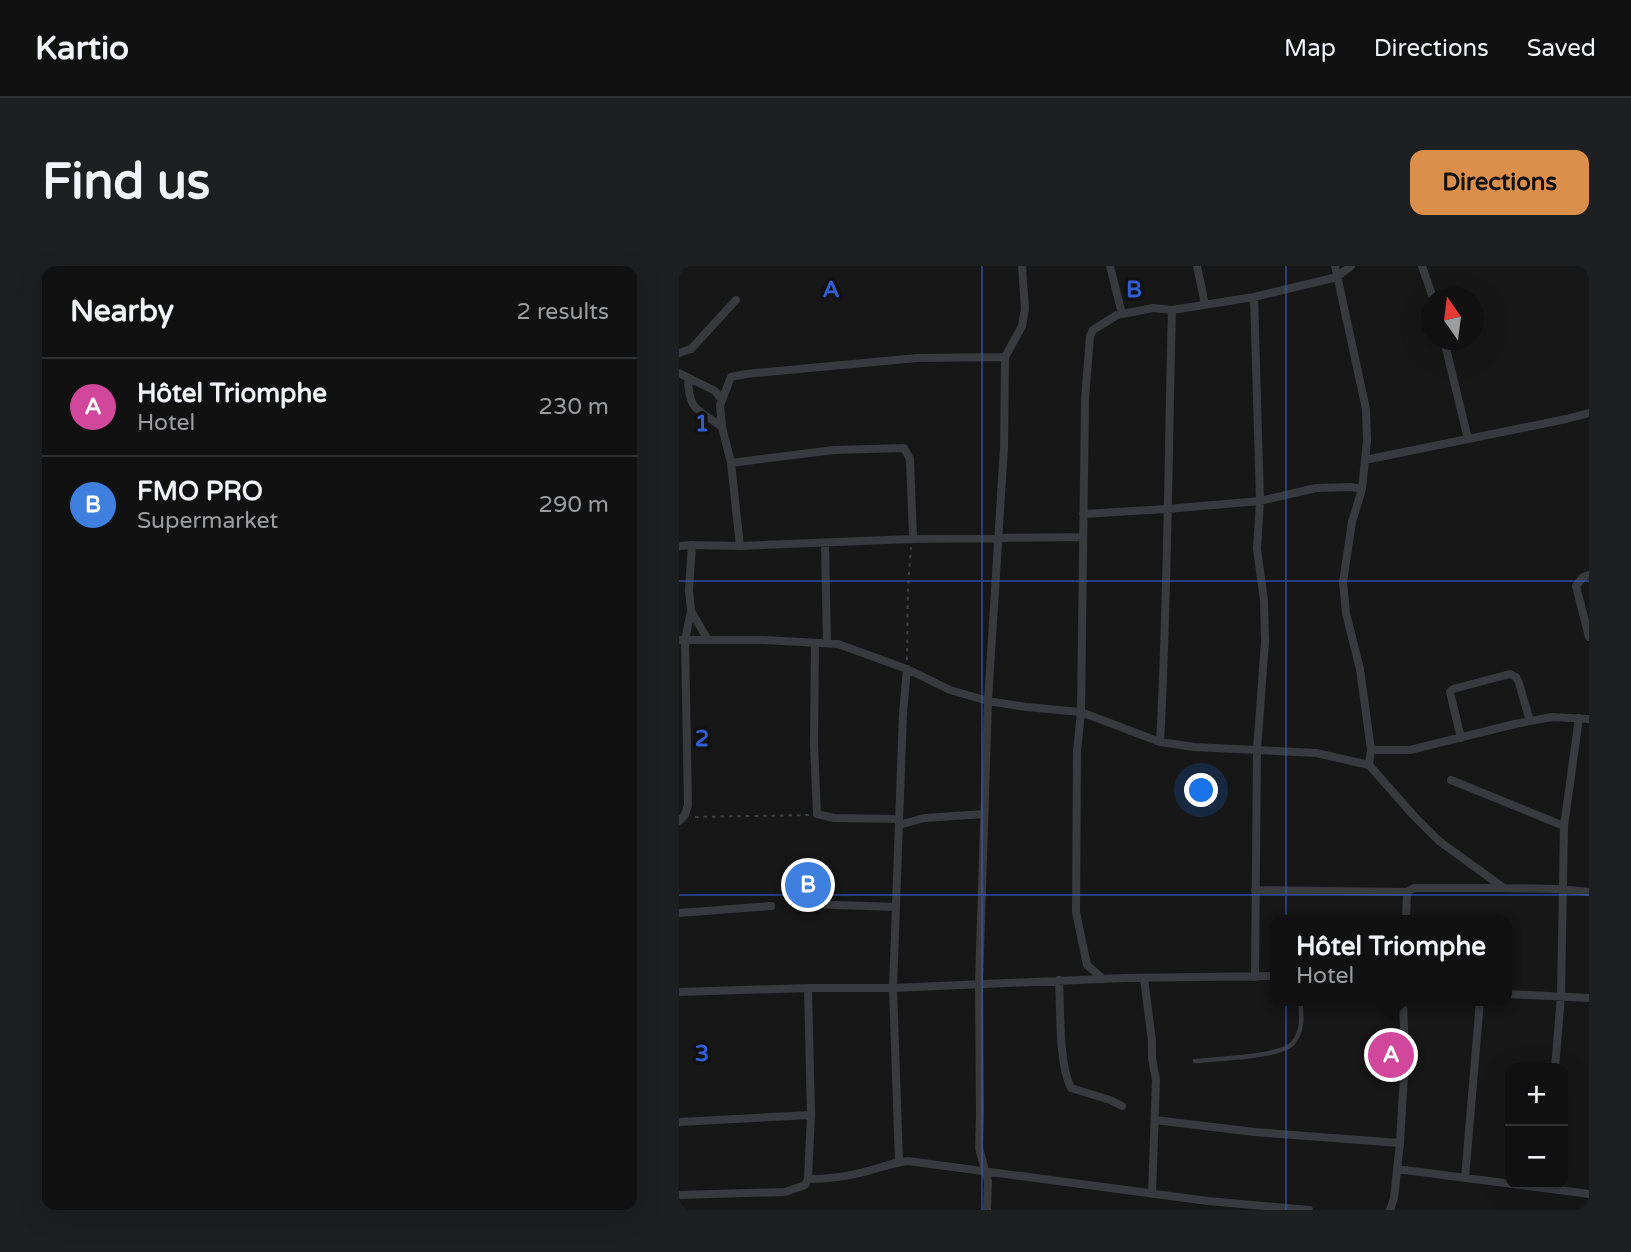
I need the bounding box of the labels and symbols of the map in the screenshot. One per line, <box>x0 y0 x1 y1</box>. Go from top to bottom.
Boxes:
text: A <box>822 276 840 304</box>
text: B <box>1126 276 1142 304</box>
north arrow <box>1421 287 1484 350</box>
text: 1 <box>695 410 709 438</box>
text: 2 <box>695 725 709 753</box>
your location <box>1184 773 1218 807</box>
pin: B <box>785 859 831 911</box>
pin: A <box>1368 1029 1414 1081</box>
text: 3 <box>695 1040 709 1068</box>

